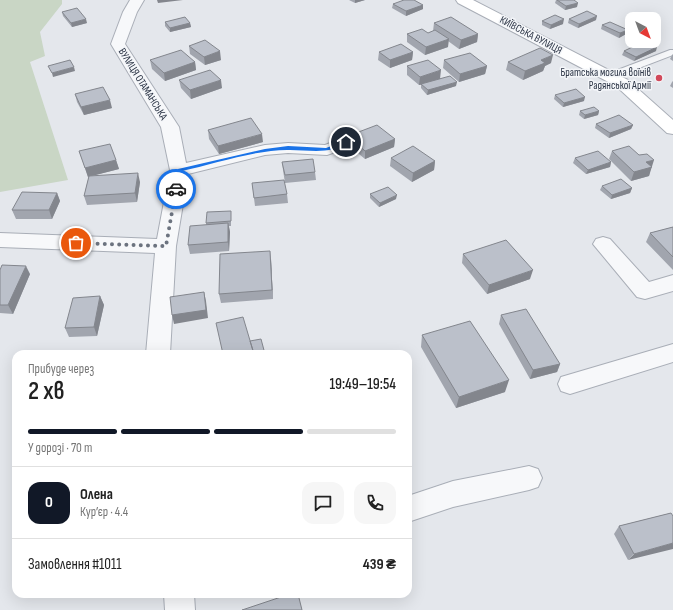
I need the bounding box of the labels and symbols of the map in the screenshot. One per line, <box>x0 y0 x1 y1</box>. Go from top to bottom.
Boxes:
north arrow <box>625 12 661 48</box>
street label: КИЇВСЬКА ВУЛИЦЯ <box>497 13 565 57</box>
street label: ВУЛИЦЯ ОТАМАНСЬКА <box>116 46 170 123</box>
place label: Братська могила воїнів Радянської Армії <box>560 66 652 92</box>
marker: Братська могила воїнів Радянської Армії <box>654 73 664 83</box>
pin <box>329 125 363 159</box>
courier <box>156 169 196 209</box>
pin <box>59 226 93 260</box>

